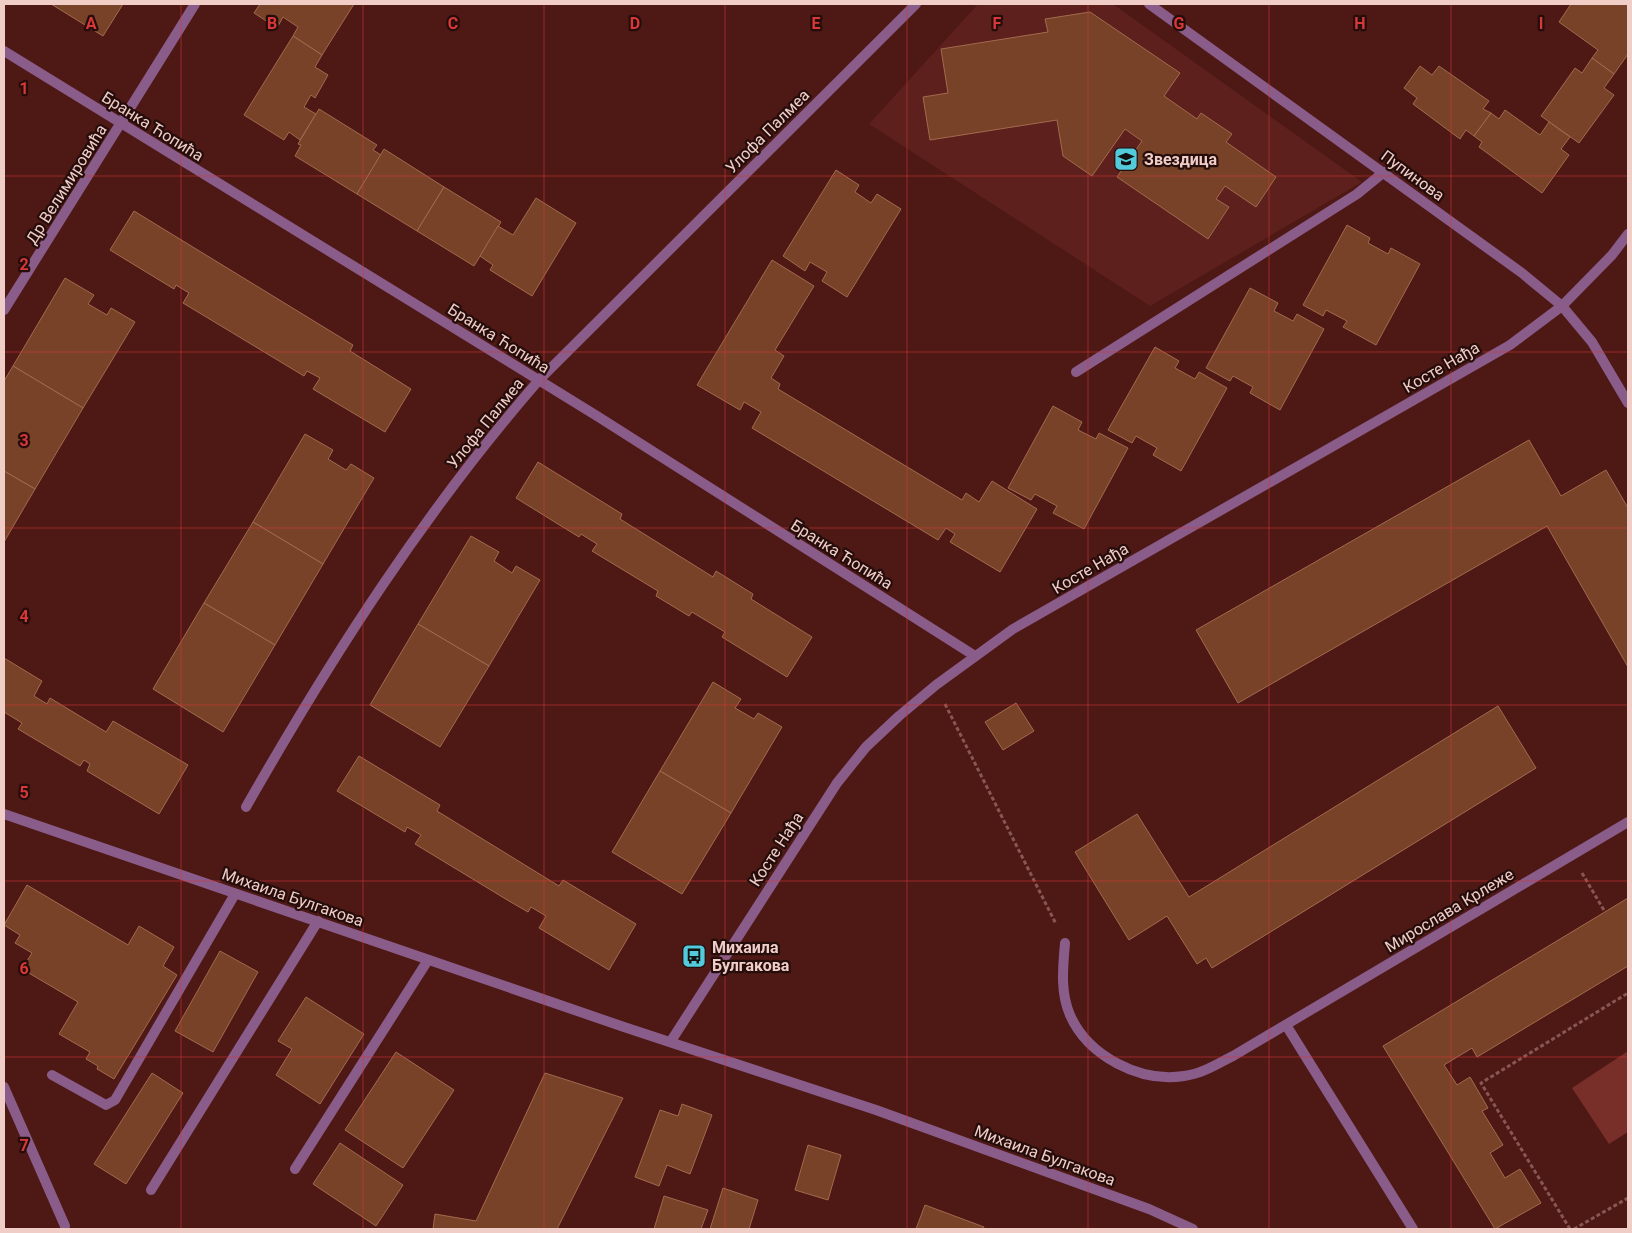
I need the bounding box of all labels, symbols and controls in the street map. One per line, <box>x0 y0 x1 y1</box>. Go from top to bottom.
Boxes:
text: A <box>86 14 97 33</box>
text: B <box>267 14 277 33</box>
text: C <box>448 14 458 33</box>
text: D <box>630 14 640 33</box>
text: E <box>812 14 821 33</box>
text: F <box>993 14 1002 33</box>
text: G <box>1174 14 1185 33</box>
text: H <box>1354 14 1366 33</box>
text: I <box>1539 14 1543 33</box>
text: 1 <box>19 79 29 98</box>
street label: Улофа Палмеа <box>722 86 813 177</box>
street label: Бранка Ћопића <box>98 88 207 165</box>
street label: Др Велимировића <box>22 121 111 248</box>
school or university icon: Звездица <box>1113 146 1139 172</box>
street label: Пупинова <box>1377 146 1448 205</box>
place label: Звездица <box>1144 150 1218 169</box>
text: 2 <box>19 255 29 274</box>
street label: Бранка Ћопића <box>444 300 553 377</box>
street label: Косте Нађа <box>1400 338 1483 397</box>
street label: Улофа Палмеа <box>443 374 528 472</box>
text: 3 <box>19 431 29 450</box>
street label: Бранка Ћопића <box>787 516 896 593</box>
street label: Косте Нађа <box>1049 539 1132 598</box>
text: 4 <box>19 607 29 626</box>
text: 5 <box>19 783 29 802</box>
street label: Косте Нађа <box>745 809 807 890</box>
street label: Михаила Булгакова <box>220 864 366 931</box>
street label: Мирослава Крлеже <box>1381 864 1517 956</box>
place label: Михаила Булгакова <box>712 938 790 975</box>
bus stop icon: Михаила Булгакова <box>681 943 707 969</box>
text: 6 <box>19 959 29 978</box>
street label: Михаила Булгакова <box>972 1121 1118 1190</box>
text: 7 <box>19 1136 29 1155</box>

